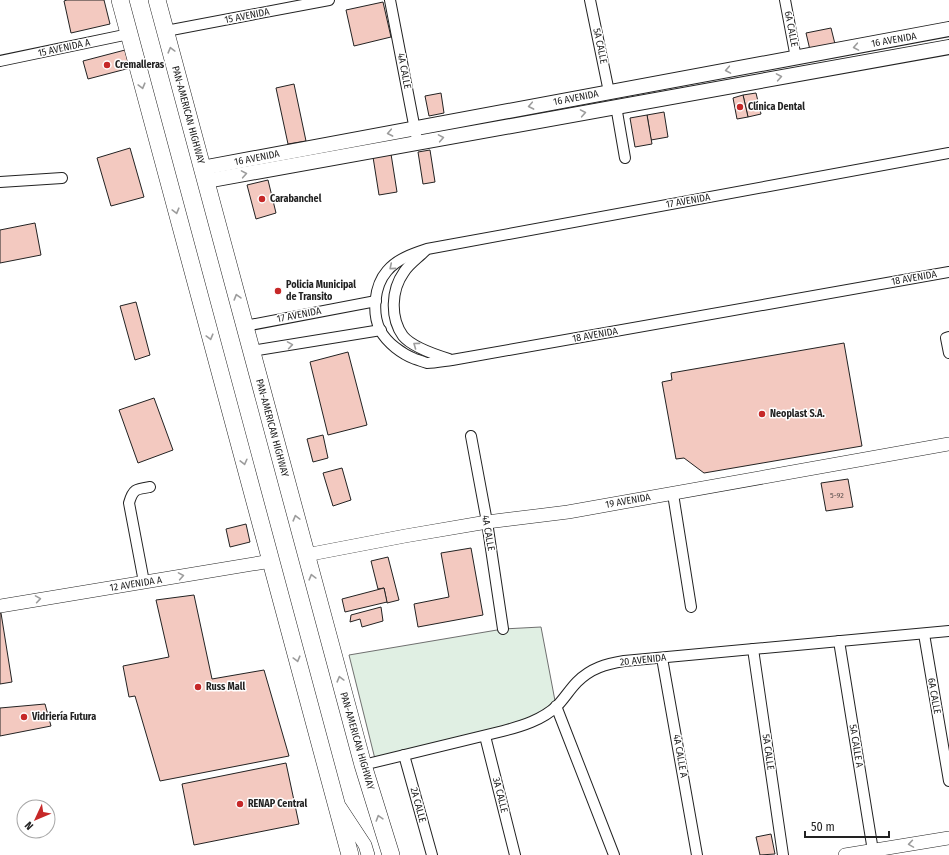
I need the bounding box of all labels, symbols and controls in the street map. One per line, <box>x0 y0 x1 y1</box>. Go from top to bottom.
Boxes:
street label: 15 AVENIDA <box>224 6 271 26</box>
street label: 6A CALLE <box>782 10 800 48</box>
street label: 5A CALLE <box>590 27 610 65</box>
street label: 16 AVENIDA <box>870 30 918 50</box>
street label: 15 AVENIDA A <box>37 36 92 59</box>
one-way arrow <box>852 42 859 50</box>
one-way arrow <box>167 47 175 53</box>
street label: 4A CALLE <box>395 52 413 90</box>
place label: Cremalleras <box>115 59 165 71</box>
marker: Cremalleras <box>102 60 112 70</box>
street label: PAN-AMERICAN HIGHWAY <box>169 65 207 165</box>
one-way arrow <box>725 65 731 74</box>
one-way arrow <box>776 73 782 82</box>
one-way arrow <box>138 82 146 89</box>
street label: 16 AVENIDA <box>552 88 600 108</box>
place label: Clínica Dental <box>748 100 805 113</box>
one-way arrow <box>528 102 534 110</box>
marker: Clínica Dental <box>735 102 745 112</box>
one-way arrow <box>579 109 586 117</box>
one-way arrow <box>386 128 393 137</box>
one-way arrow <box>438 134 444 143</box>
street label: 16 AVENIDA <box>233 148 281 168</box>
one-way arrow <box>241 170 247 179</box>
street label: 17 AVENIDA <box>665 191 712 211</box>
place label: Carabanchel <box>270 193 322 205</box>
marker: Carabanchel <box>257 194 267 204</box>
one-way arrow <box>172 208 180 214</box>
one-way arrow <box>390 262 397 269</box>
street label: 18 AVENIDA <box>890 268 938 288</box>
place label: Policia Municipal de Transito <box>286 279 356 303</box>
marker: Policia Municipal de Transito <box>273 286 283 296</box>
one-way arrow <box>233 294 242 301</box>
street label: 17 AVENIDA <box>276 305 323 325</box>
street label: 18 AVENIDA <box>571 325 619 345</box>
one-way arrow <box>205 333 214 340</box>
one-way arrow <box>287 341 293 350</box>
one-way arrow <box>413 342 420 350</box>
street label: PAN-AMERICAN HIGHWAY <box>253 378 291 478</box>
place label: Neoplast S.A. <box>770 408 825 420</box>
marker: Neoplast S.A. <box>757 409 767 419</box>
one-way arrow <box>239 459 247 465</box>
street label: 19 AVENIDA <box>604 491 652 511</box>
house number: 5-92 <box>830 491 844 500</box>
one-way arrow <box>292 514 301 521</box>
street label: 4A CALLE <box>479 514 497 552</box>
one-way arrow <box>177 572 184 581</box>
street label: 12 AVENIDA A <box>109 574 164 594</box>
one-way arrow <box>308 574 317 581</box>
one-way arrow <box>35 595 42 604</box>
street label: 20 AVENIDA <box>619 652 667 668</box>
one-way arrow <box>293 656 301 662</box>
one-way arrow <box>336 676 345 683</box>
street label: 6A CALLE <box>925 677 943 715</box>
place label: Russ Mall <box>206 681 245 693</box>
marker: Russ Mall <box>193 682 203 692</box>
street label: PAN-AMERICAN HIGHWAY <box>337 691 377 791</box>
place label: Vidriería Futura <box>31 710 96 723</box>
marker: Vidriería Futura <box>19 712 29 722</box>
street label: 5A CALLE A <box>847 723 865 769</box>
street label: 4A CALLE A <box>670 733 690 779</box>
street label: 5A CALLE <box>760 733 776 771</box>
street label: 3A CALLE <box>490 776 510 814</box>
street label: 2A CALLE <box>408 786 429 824</box>
place label: RENAP Central <box>248 798 307 810</box>
north arrow <box>16 799 56 839</box>
marker: RENAP Central <box>235 799 245 809</box>
scale bar <box>805 813 889 839</box>
one-way arrow <box>375 814 384 821</box>
text: N <box>22 819 36 832</box>
text: 50 m <box>811 820 835 834</box>
one-way arrow <box>907 840 914 848</box>

